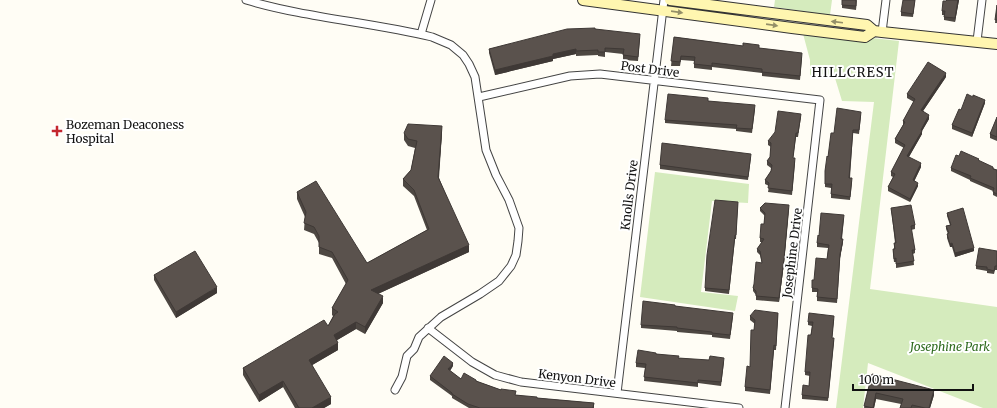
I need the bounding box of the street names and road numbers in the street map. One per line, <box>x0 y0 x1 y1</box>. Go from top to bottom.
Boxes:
street label: Post Drive <box>620 58 680 80</box>
street label: Knolls Drive <box>617 159 641 231</box>
street label: Josephine Drive <box>779 207 805 300</box>
street label: Kenyon Drive <box>537 366 617 390</box>

